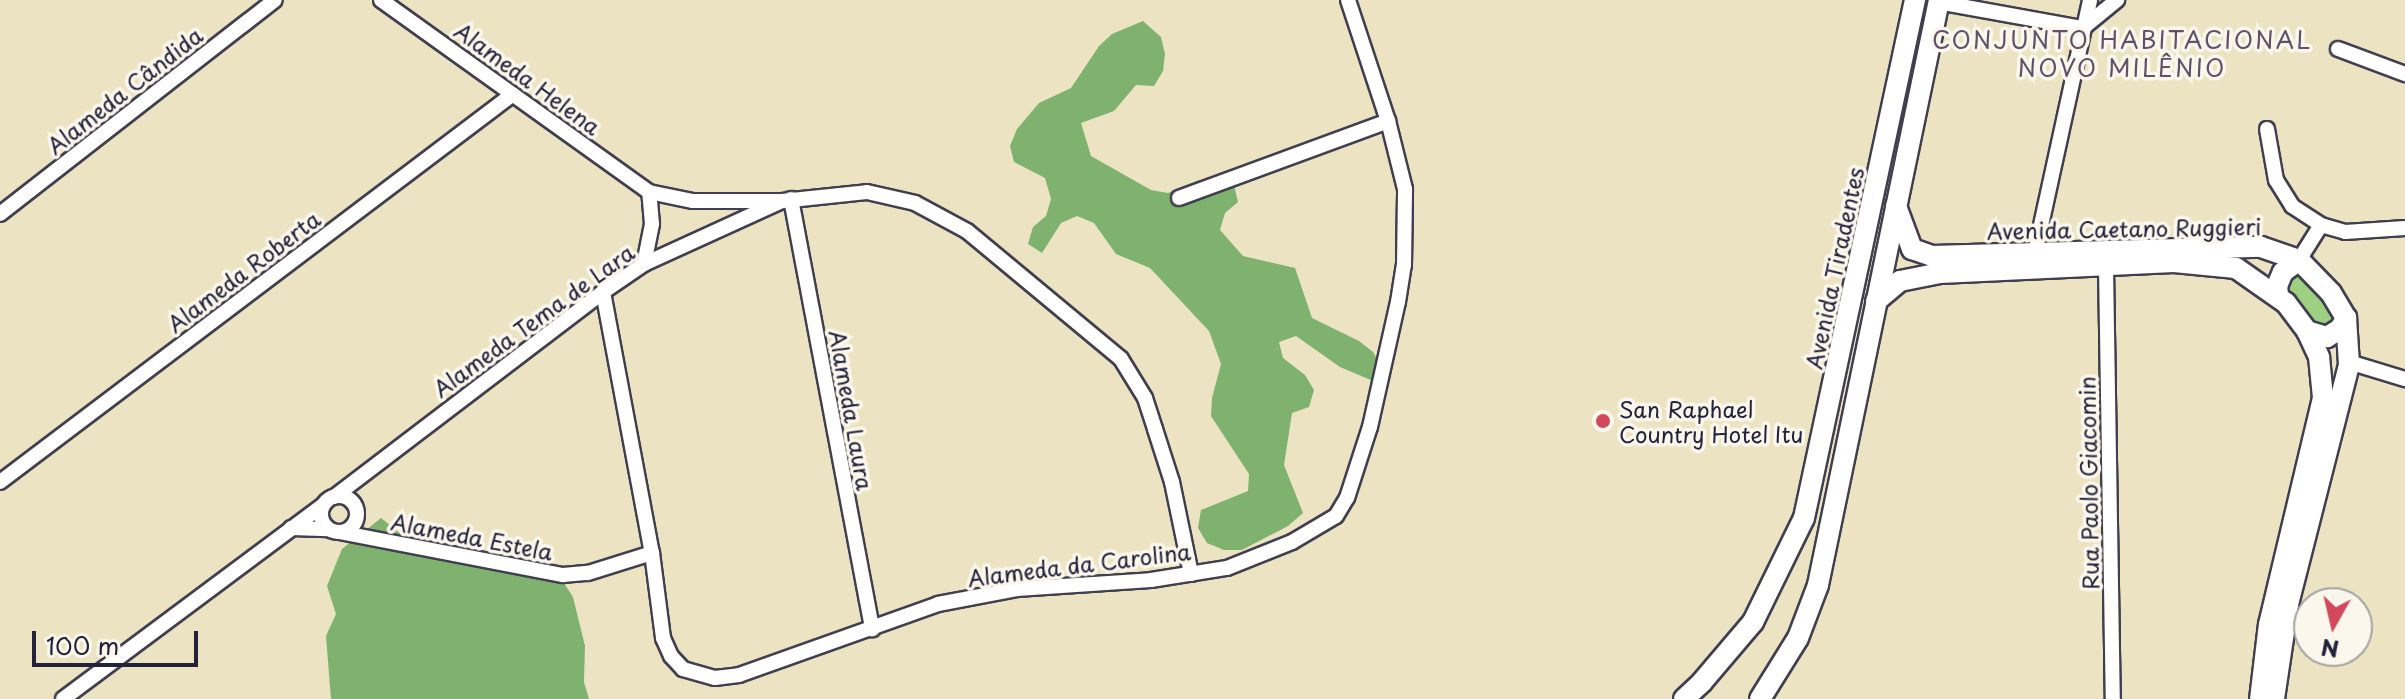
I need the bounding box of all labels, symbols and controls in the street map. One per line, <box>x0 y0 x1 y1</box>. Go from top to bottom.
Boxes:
street label: Alameda Helena <box>450 16 606 140</box>
street label: Alameda Cândida <box>41 21 207 159</box>
district label: CONJUNTO HABITACIONAL NOVO MILÊNIO <box>1932 26 2312 82</box>
street label: Avenida Tiradentes <box>1800 166 1868 370</box>
street label: Alameda Roberta <box>161 205 325 337</box>
street label: Avenida Caetano Ruggieri <box>1987 212 2261 244</box>
street label: Alameda Tema de Lara <box>427 238 639 402</box>
street label: Alameda Laura <box>825 328 879 492</box>
street label: Rua Paolo Giacomin <box>2073 376 2103 590</box>
place label: San Raphael Country Hotel Itu <box>1619 395 1805 446</box>
marker: San Raphael Country Hotel Itu <box>1594 412 1612 430</box>
street label: Alameda Estela <box>389 507 555 565</box>
street label: Alameda da Carolina <box>966 537 1192 591</box>
north arrow <box>2293 587 2373 667</box>
scale bar <box>36 615 202 665</box>
text: 100 m <box>46 627 119 663</box>
text: N <box>2319 632 2341 667</box>

